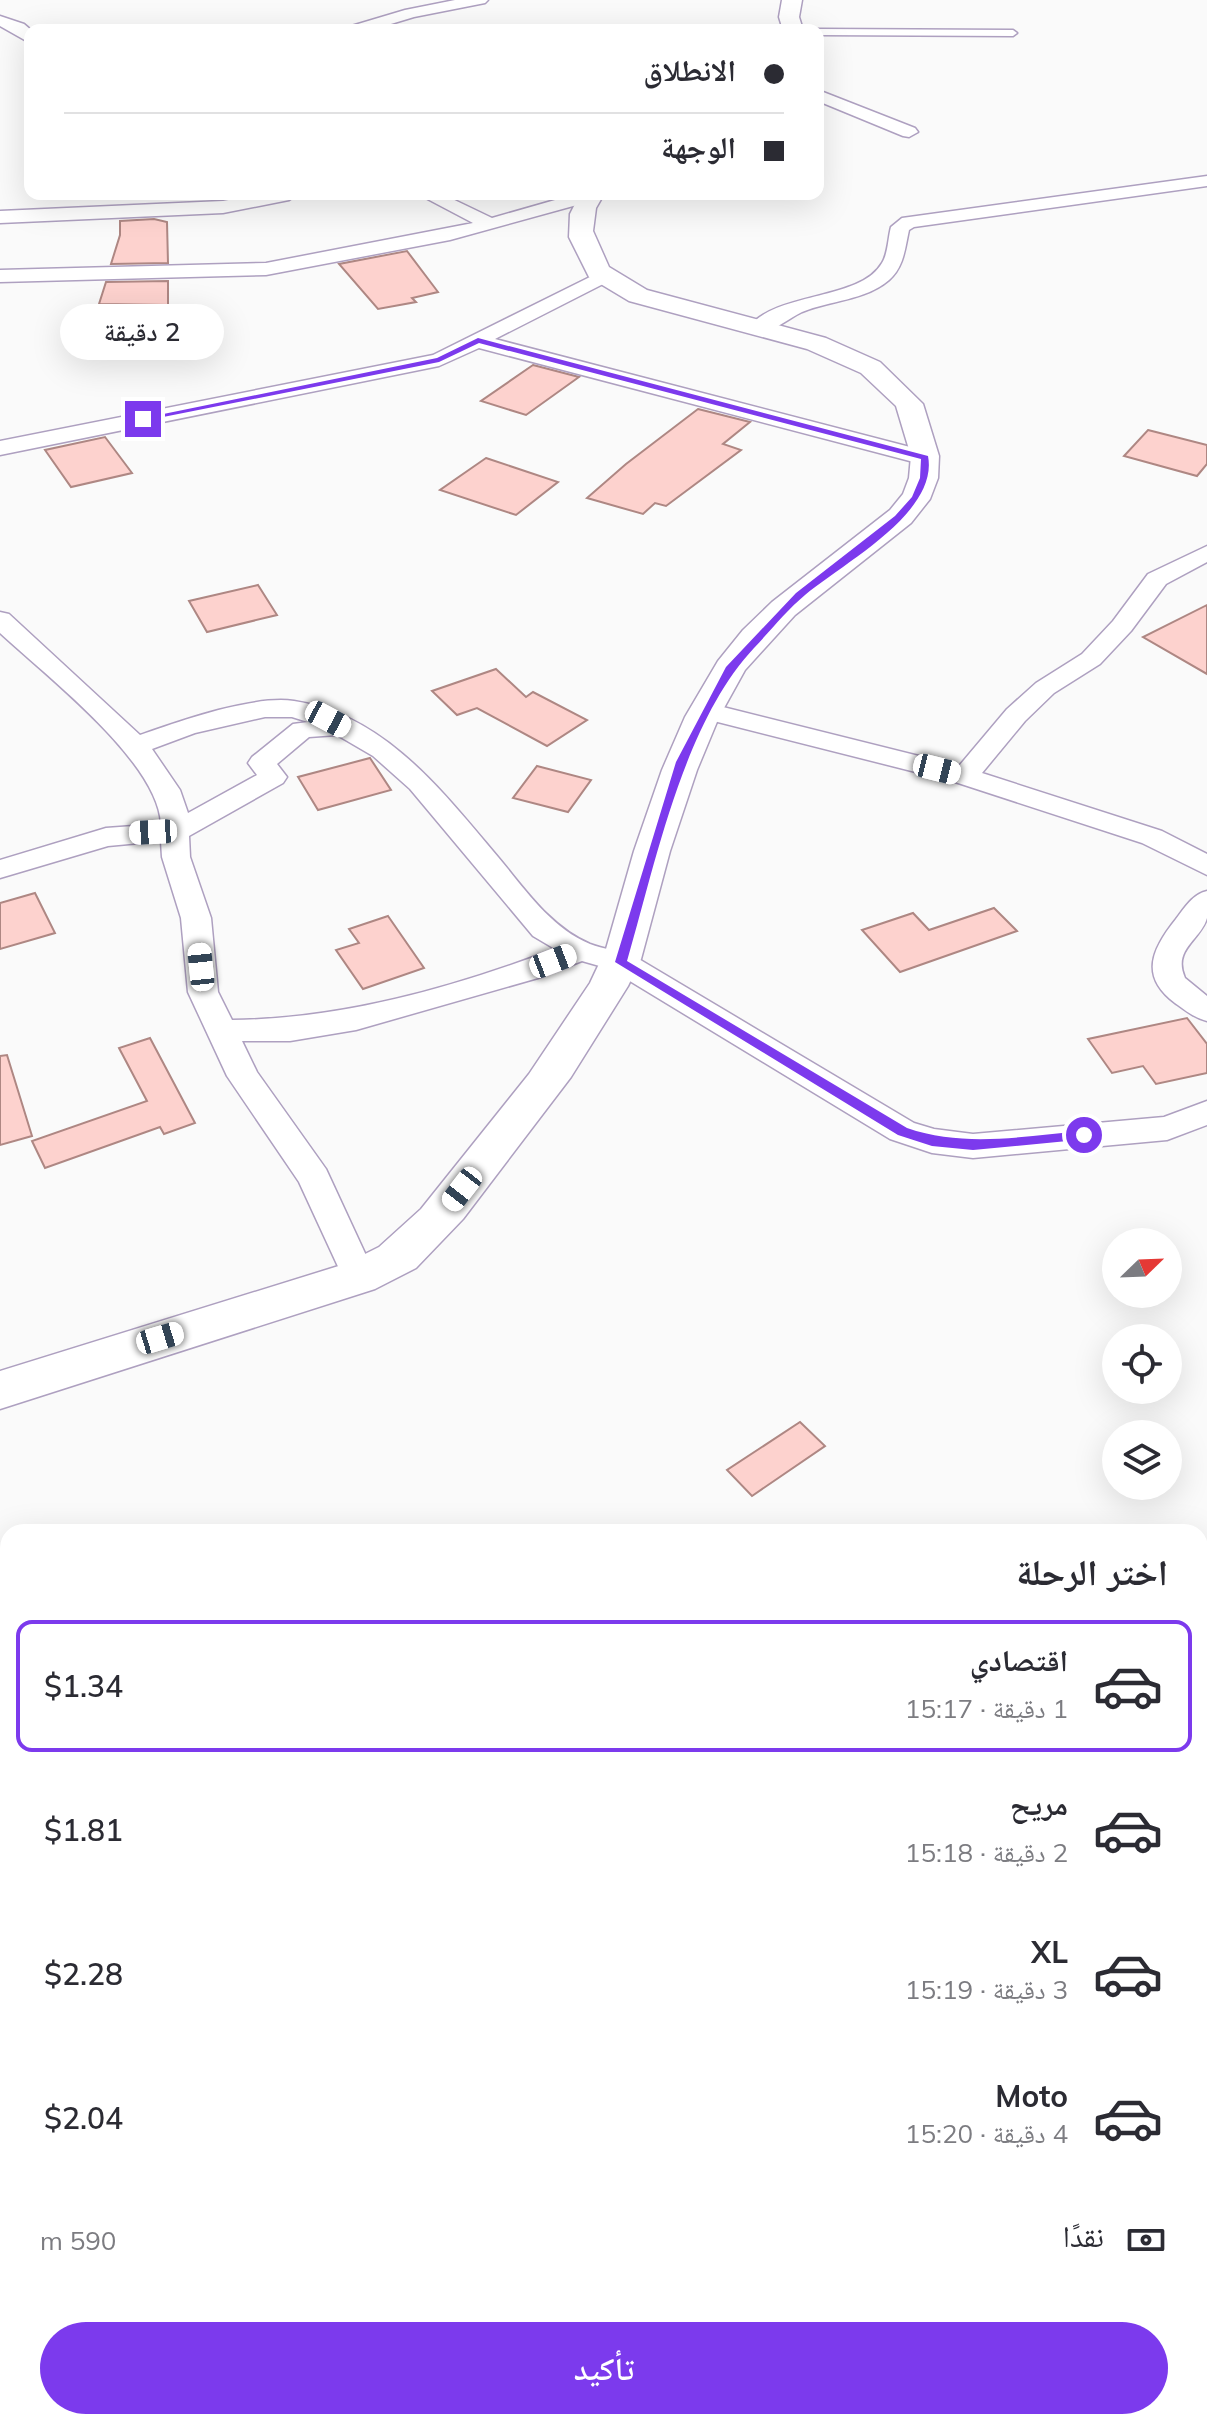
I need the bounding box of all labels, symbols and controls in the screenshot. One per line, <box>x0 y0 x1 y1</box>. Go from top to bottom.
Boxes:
text: الانطلاق <box>643 51 736 89</box>
text: الوجهة <box>661 128 736 166</box>
callout: 2 دقيقة <box>61 303 225 359</box>
text: 2 دقيقة <box>104 315 180 348</box>
route end <box>125 401 161 437</box>
car <box>301 697 355 741</box>
car <box>911 752 963 786</box>
car <box>128 819 178 845</box>
car <box>526 941 580 981</box>
car <box>187 942 215 992</box>
route start <box>1066 1117 1102 1153</box>
car <box>438 1163 486 1215</box>
north arrow <box>1102 1228 1182 1308</box>
map controls <box>1102 1228 1182 1500</box>
car <box>134 1320 186 1356</box>
button: locate <box>1102 1324 1182 1404</box>
button: layers <box>1102 1420 1182 1500</box>
text: اختر الرحلة <box>1016 1549 1168 1594</box>
text: اقتصادي <box>970 1641 1068 1679</box>
icon: car <box>1092 1650 1164 1722</box>
text: $1.34 <box>44 1667 123 1705</box>
text: 1 دقيقة · 15:17 <box>905 1692 1068 1725</box>
text: مريح <box>1010 1785 1068 1823</box>
icon: car <box>1092 1794 1164 1866</box>
text: $1.81 <box>44 1811 123 1849</box>
text: 2 دقيقة · 15:18 <box>905 1836 1068 1869</box>
text: XL <box>1031 1933 1068 1971</box>
icon: car <box>1092 1938 1164 2010</box>
text: $2.28 <box>44 1955 123 1993</box>
text: 3 دقيقة · 15:19 <box>905 1973 1068 2006</box>
text: Moto <box>995 2077 1068 2115</box>
icon: car <box>1092 2082 1164 2154</box>
text: $2.04 <box>44 2099 123 2137</box>
text: 4 دقيقة · 15:20 <box>905 2117 1068 2150</box>
text: نقدًا <box>1063 2217 1104 2255</box>
icon: cash <box>1124 2218 1168 2262</box>
text: 590 m <box>40 2224 116 2257</box>
button: تأكيد <box>40 2322 1168 2414</box>

